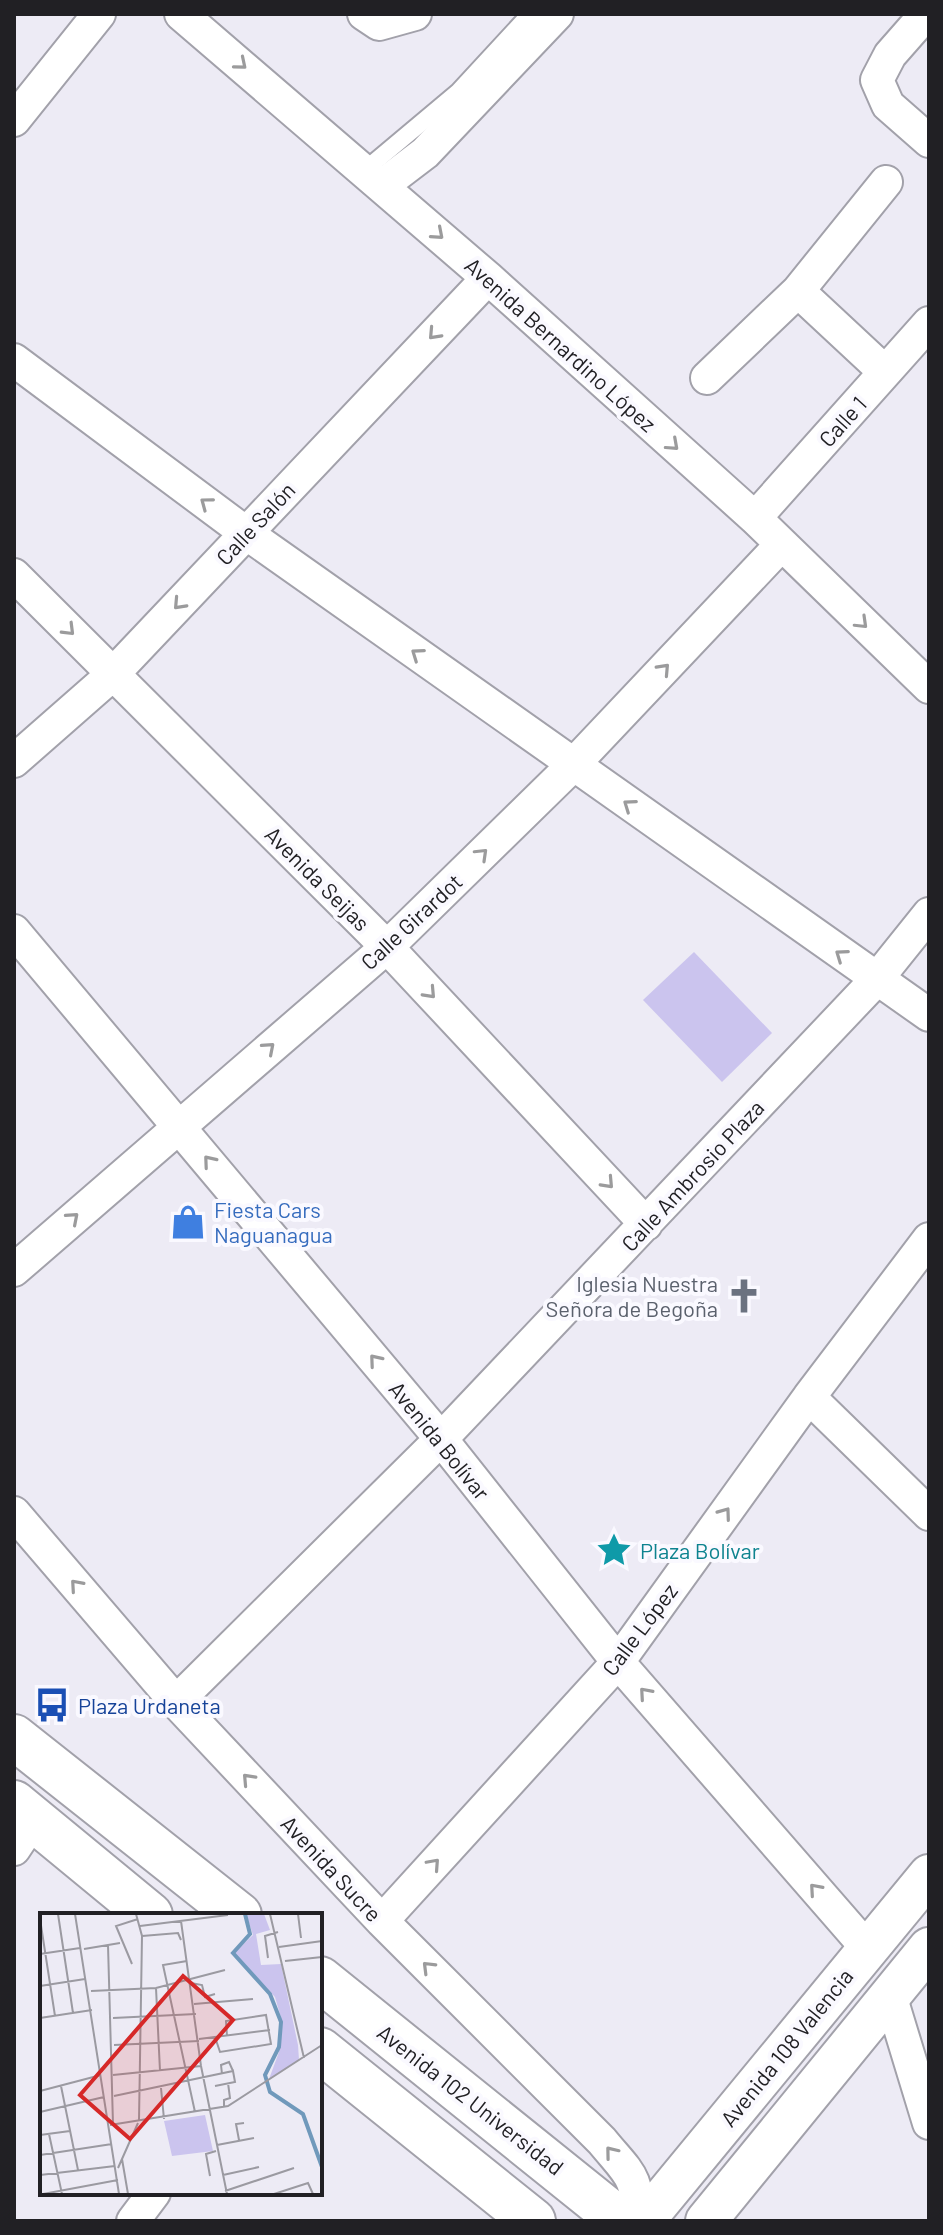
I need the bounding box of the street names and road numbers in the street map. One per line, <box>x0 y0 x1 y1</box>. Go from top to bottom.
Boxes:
street label: Avenida Bernardino López <box>460 251 662 437</box>
street label: Calle 1 <box>813 391 871 451</box>
street label: Calle Salón <box>210 476 300 570</box>
street label: Avenida Seijas <box>260 820 376 936</box>
street label: Calle Girardot <box>355 868 467 974</box>
street label: Calle Ambrosio Plaza <box>615 1094 769 1256</box>
street label: Avenida Bolívar <box>384 1376 496 1504</box>
street label: Calle López <box>596 1578 682 1680</box>
street label: Avenida Sucre <box>276 1810 388 1926</box>
street label: Avenida 108 Valencia <box>714 1963 858 2131</box>
street label: Avenida 102 Universidad <box>373 2018 569 2180</box>

